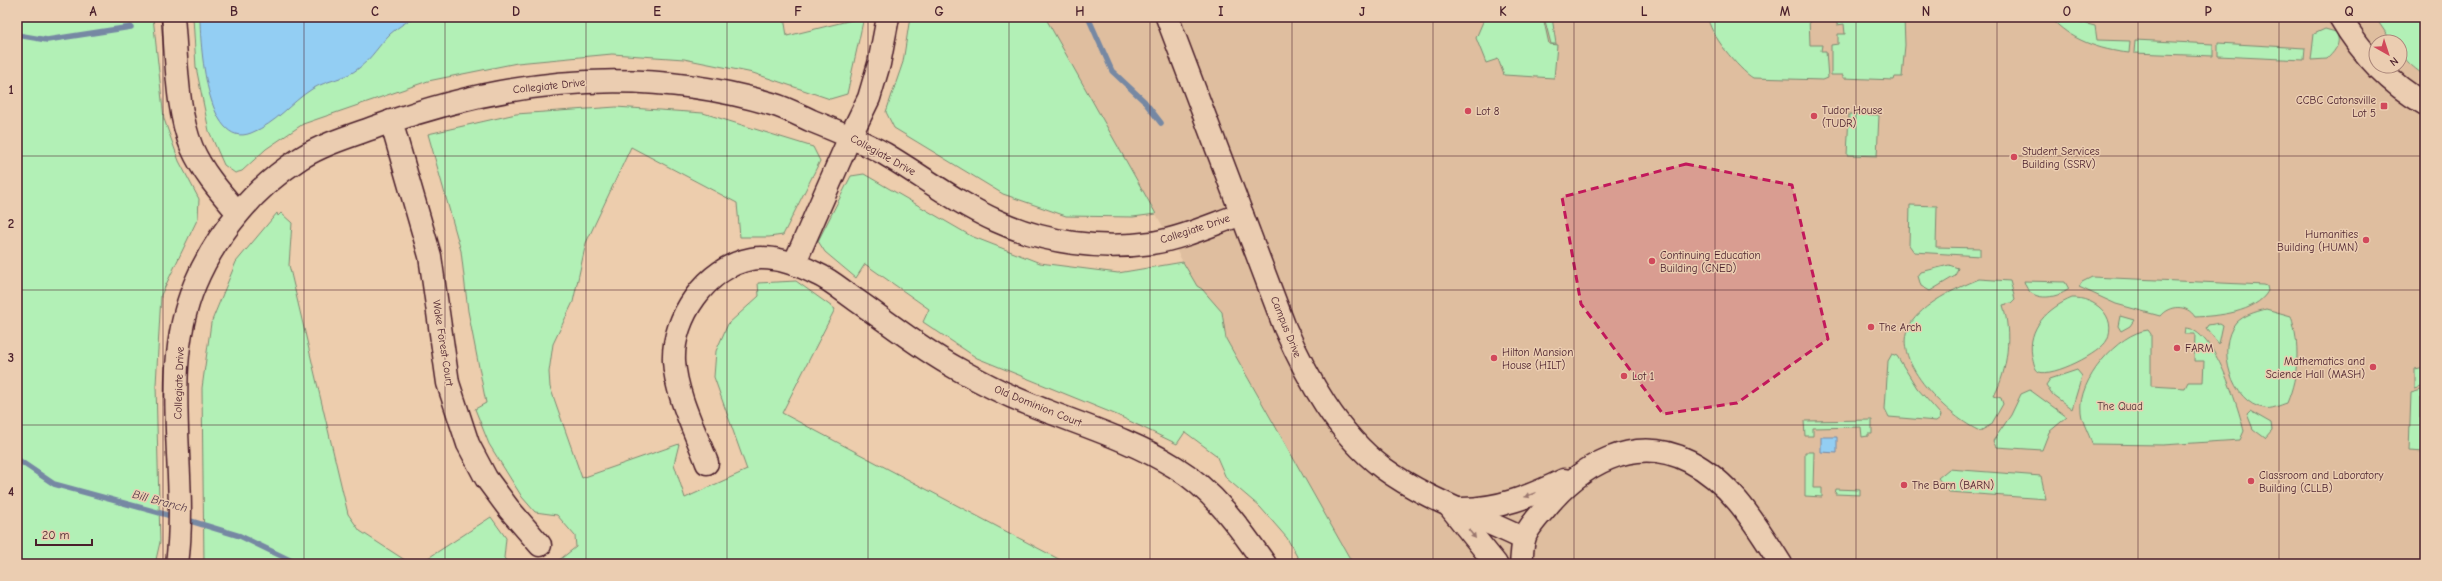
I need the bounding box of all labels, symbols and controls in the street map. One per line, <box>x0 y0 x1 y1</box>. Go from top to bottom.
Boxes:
text: A <box>89 4 97 19</box>
text: B <box>230 4 238 19</box>
text: C <box>371 4 379 19</box>
text: D <box>512 4 520 19</box>
text: E <box>653 4 661 19</box>
text: F <box>794 4 802 19</box>
text: G <box>934 4 944 19</box>
text: H <box>1075 4 1085 19</box>
text: I <box>1218 4 1224 19</box>
text: J <box>1359 4 1365 19</box>
text: K <box>1499 4 1507 19</box>
text: L <box>1641 4 1648 19</box>
text: M <box>1780 4 1791 19</box>
text: N <box>1922 4 1930 19</box>
text: O <box>2063 4 2071 19</box>
text: P <box>2204 4 2212 19</box>
text: Q <box>2344 4 2354 19</box>
north arrow <box>2368 34 2408 74</box>
text: N <box>2387 54 2401 69</box>
street label: Collegiate Drive <box>512 76 586 96</box>
text: 1 <box>8 82 14 97</box>
place label: CCBC Catonsville Lot 5 <box>2296 94 2376 120</box>
marker: CCBC Catonsville Lot 5 <box>2379 101 2389 111</box>
place label: Tudor House (TUDR) <box>1822 104 1883 130</box>
place label: Lot 8 <box>1476 105 1500 118</box>
marker: Lot 8 <box>1463 106 1473 116</box>
marker: Tudor House (TUDR) <box>1809 111 1819 121</box>
street label: Collegiate Drive <box>848 132 918 179</box>
place label: Student Services Building (SSRV) <box>2022 145 2100 171</box>
marker: Student Services Building (SSRV) <box>2009 152 2019 162</box>
street label: Collegiate Drive <box>1158 211 1232 246</box>
text: 2 <box>8 216 14 231</box>
place label: Humanities Building (HUMN) <box>2277 228 2358 254</box>
marker: Humanities Building (HUMN) <box>2361 235 2371 245</box>
place label: Continuing Education Building (CNED) <box>1660 249 1761 275</box>
marker: Continuing Education Building (CNED) <box>1647 256 1657 266</box>
street label: Campus Drive <box>1268 294 1304 360</box>
street label: Wake Forest Court <box>430 299 456 388</box>
place label: The Arch <box>1879 321 1922 334</box>
marker: The Arch <box>1866 322 1876 332</box>
place label: FARM <box>2185 342 2213 355</box>
marker: FARM <box>2172 343 2182 353</box>
street label: Collegiate Drive <box>171 346 187 420</box>
place label: Hilton Mansion House (HILT) <box>1502 346 1573 372</box>
text: 3 <box>8 350 14 365</box>
marker: Hilton Mansion House (HILT) <box>1489 353 1499 363</box>
place label: Mathematics and Science Hall (MASH) <box>2266 355 2365 381</box>
marker: Mathematics and Science Hall (MASH) <box>2368 362 2378 372</box>
place label: Lot 1 <box>1632 370 1654 383</box>
marker: Lot 1 <box>1619 371 1629 381</box>
street label: Old Dominion Court <box>992 383 1084 430</box>
park label: The Quad <box>2097 400 2143 413</box>
place label: Classroom and Laboratory Building (CLLB) <box>2259 469 2383 495</box>
marker: Classroom and Laboratory Building (CLLB) <box>2246 476 2256 486</box>
place label: The Barn (BARN) <box>1912 479 1994 492</box>
marker: The Barn (BARN) <box>1899 480 1909 490</box>
text: 4 <box>8 484 14 499</box>
water label: Bill Branch <box>131 487 189 515</box>
one-way arrow <box>1523 493 1535 499</box>
scale bar <box>36 521 92 547</box>
text: 20 m <box>42 528 70 542</box>
one-way arrow <box>1468 529 1476 540</box>

